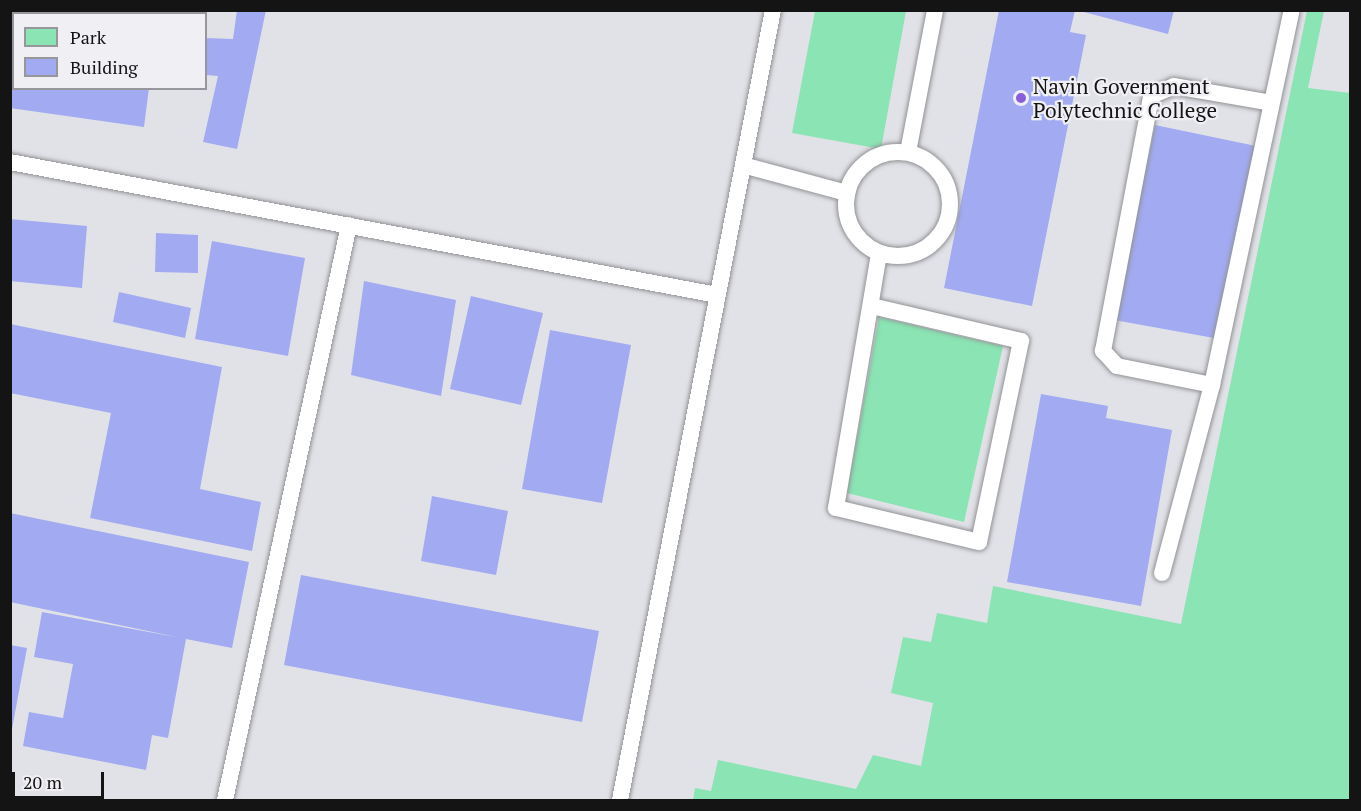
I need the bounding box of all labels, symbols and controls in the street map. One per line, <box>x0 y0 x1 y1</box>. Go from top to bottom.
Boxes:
legend <box>12 12 207 90</box>
text: Park <box>70 25 106 49</box>
text: Building <box>70 55 138 79</box>
place label: Navin Government Polytechnic College <box>1033 73 1217 123</box>
marker: Navin Government Polytechnic College <box>1014 91 1028 105</box>
scale bar <box>15 760 106 798</box>
text: 20 m <box>23 770 62 794</box>

